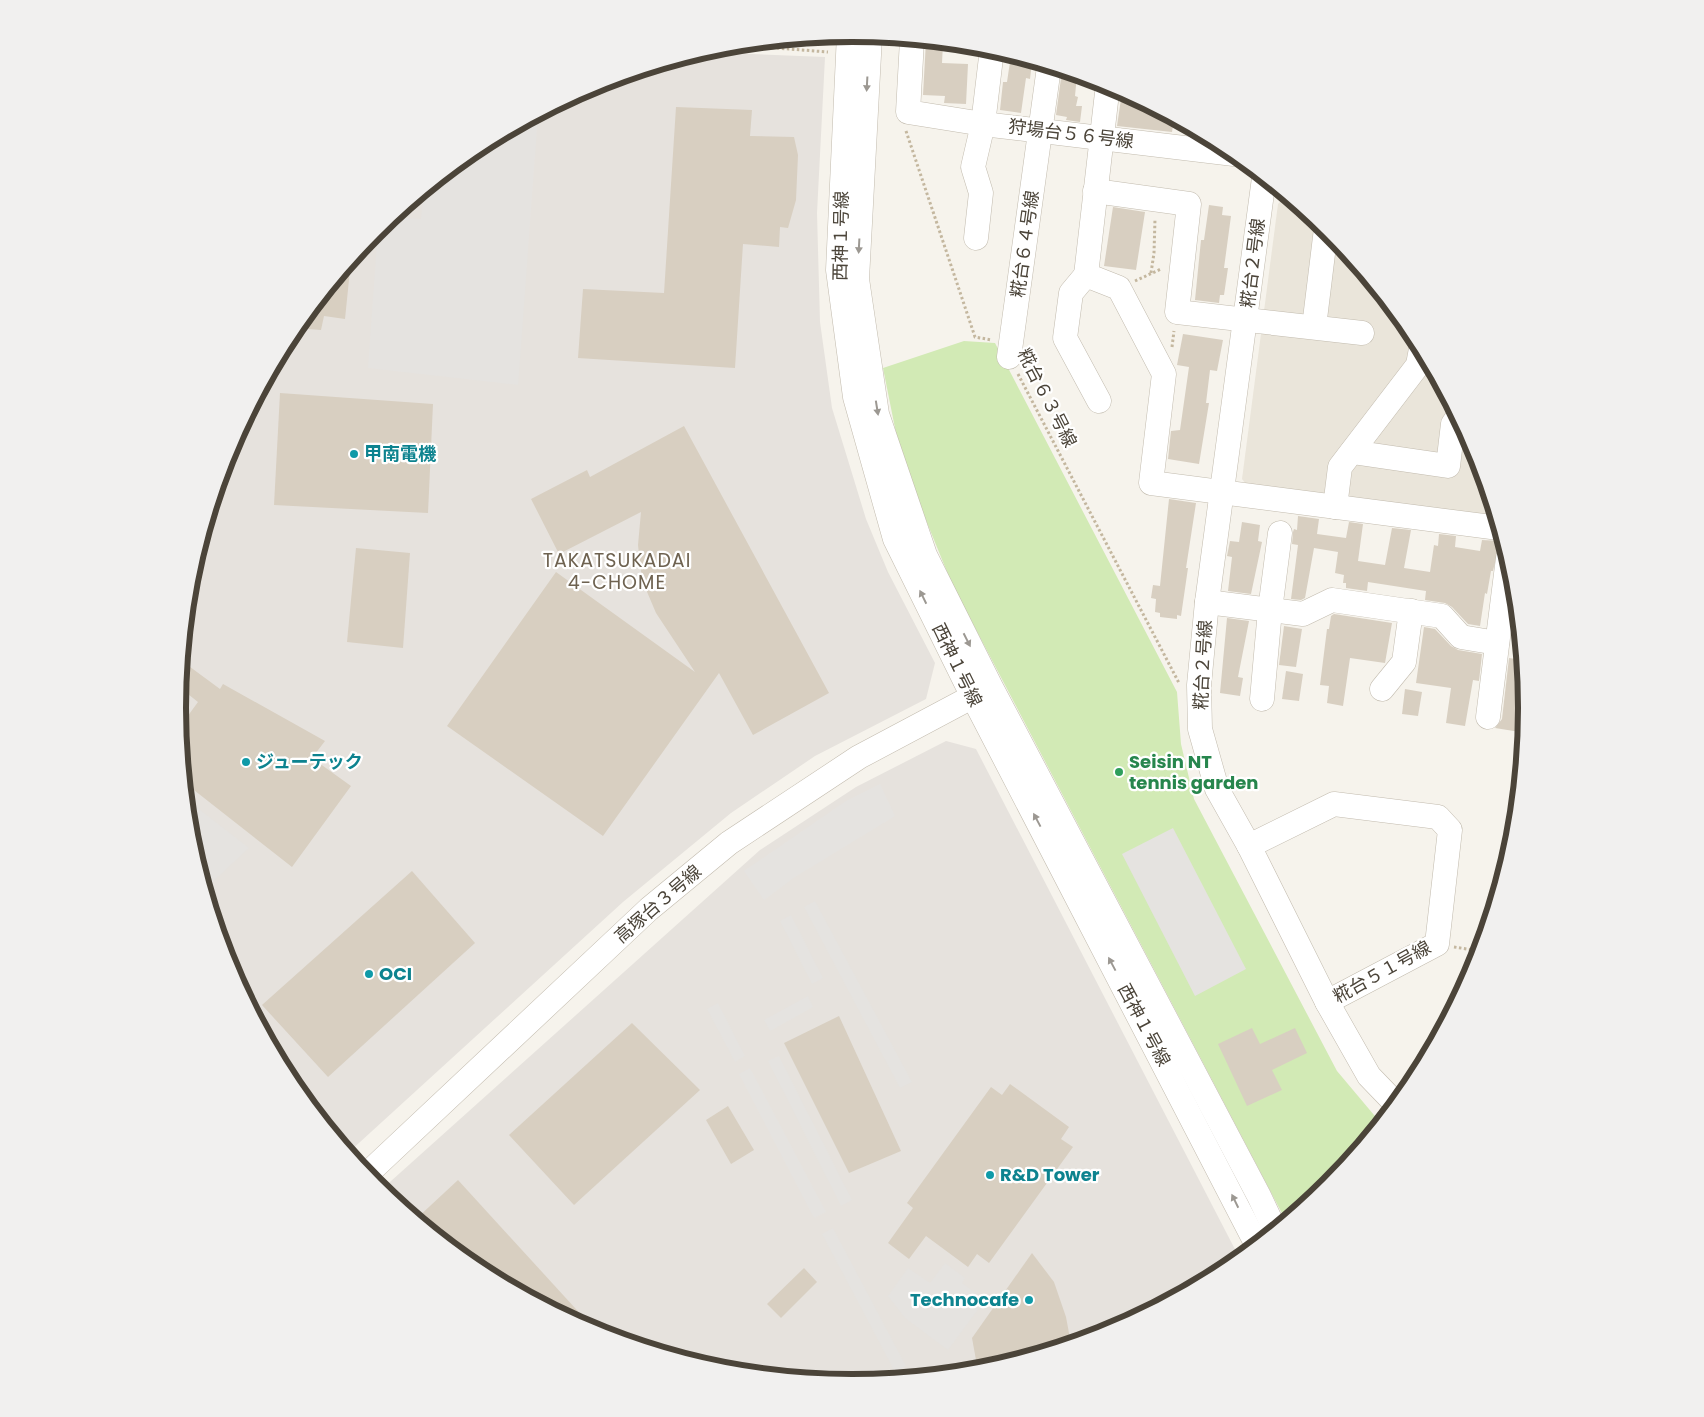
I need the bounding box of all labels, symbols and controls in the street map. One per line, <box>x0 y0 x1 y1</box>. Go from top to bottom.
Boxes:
one-way arrow <box>863 76 871 92</box>
street label: 狩場台５６号線 <box>1007 113 1135 154</box>
street label: 糀台６４号線 <box>1005 189 1044 299</box>
street label: 西神１号線 <box>827 191 854 281</box>
street label: 糀台２号線 <box>1235 217 1270 309</box>
one-way arrow <box>855 239 863 255</box>
street label: 糀台６３号線 <box>1012 344 1083 452</box>
one-way arrow <box>873 400 881 416</box>
place label: 甲南電機 <box>364 441 437 466</box>
marker: 甲南電機 <box>348 448 360 460</box>
district label: TAKATSUKADAI 4-CHOME <box>543 547 691 596</box>
one-way arrow <box>919 590 927 604</box>
street label: 西神１号線 <box>926 619 988 711</box>
street label: 糀台２号線 <box>1188 619 1217 711</box>
one-way arrow <box>963 632 971 647</box>
place label: ジューテック <box>256 749 363 774</box>
place label: Seisin NT tennis garden <box>1129 749 1258 795</box>
marker: ジューテック <box>240 756 252 768</box>
marker: Seisin NT tennis garden <box>1113 766 1125 778</box>
one-way arrow <box>1033 812 1041 827</box>
street label: 高塚台３号線 <box>609 859 707 948</box>
street label: 糀台５１号線 <box>1328 934 1435 1009</box>
one-way arrow <box>1108 957 1116 971</box>
place label: OCI <box>379 961 412 986</box>
marker: OCI <box>363 968 375 980</box>
street label: 西神１号線 <box>1112 979 1177 1070</box>
place label: R&D Tower <box>1000 1162 1100 1187</box>
marker: R&D Tower <box>984 1169 996 1181</box>
one-way arrow <box>1231 1194 1239 1208</box>
place label: Technocafe <box>910 1287 1019 1312</box>
marker: Technocafe <box>1023 1294 1035 1306</box>

